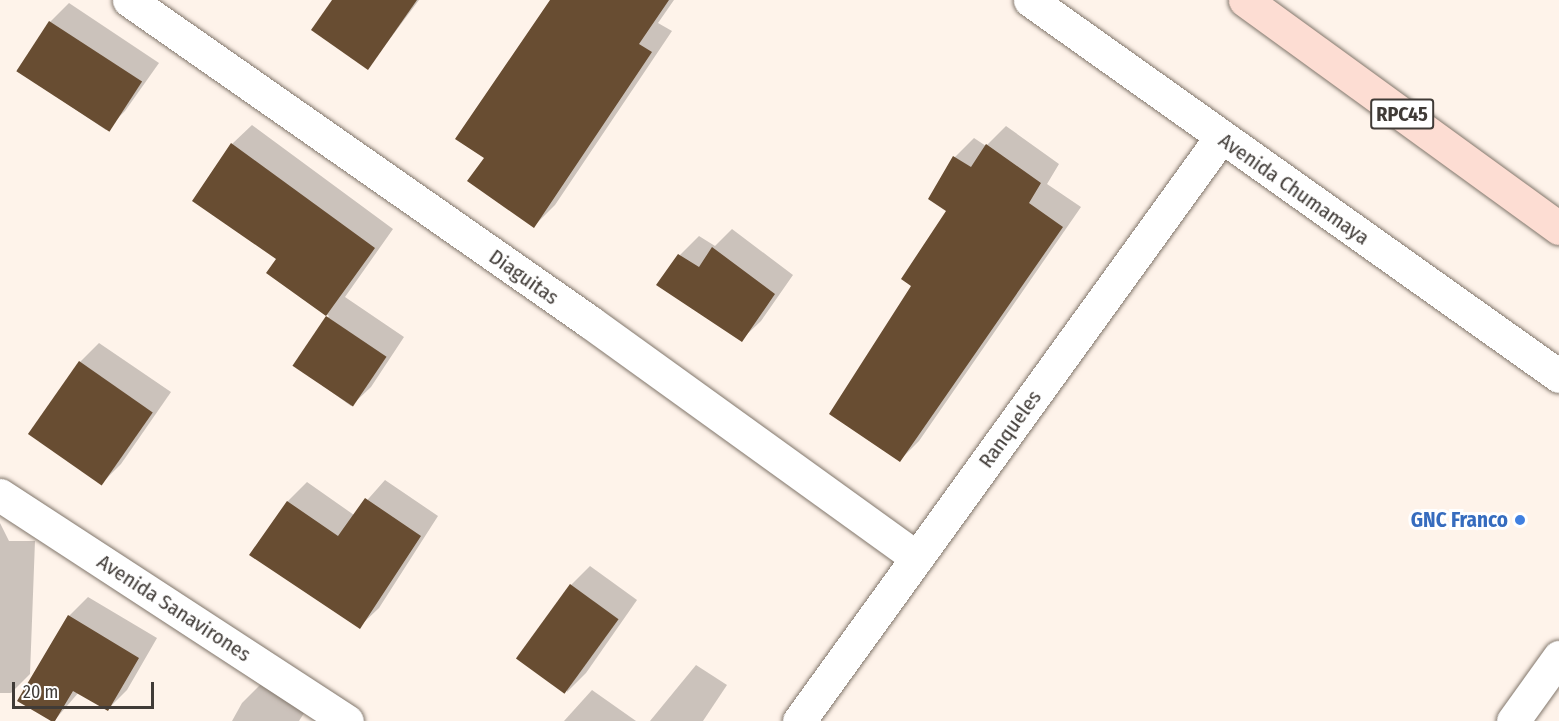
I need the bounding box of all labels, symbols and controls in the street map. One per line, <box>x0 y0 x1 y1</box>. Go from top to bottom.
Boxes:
road number: RPC45 <box>1369 97 1435 131</box>
street label: Avenida Chumamaya <box>1214 128 1374 250</box>
street label: Diaguitas <box>484 244 564 310</box>
street label: Ranqueles <box>973 385 1047 473</box>
place label: GNC Franco <box>1411 507 1508 533</box>
marker: GNC Franco <box>1513 513 1527 527</box>
street label: Avenida Sanavirones <box>92 549 256 667</box>
scale bar <box>15 670 158 708</box>
text: 20 m <box>23 681 58 703</box>

